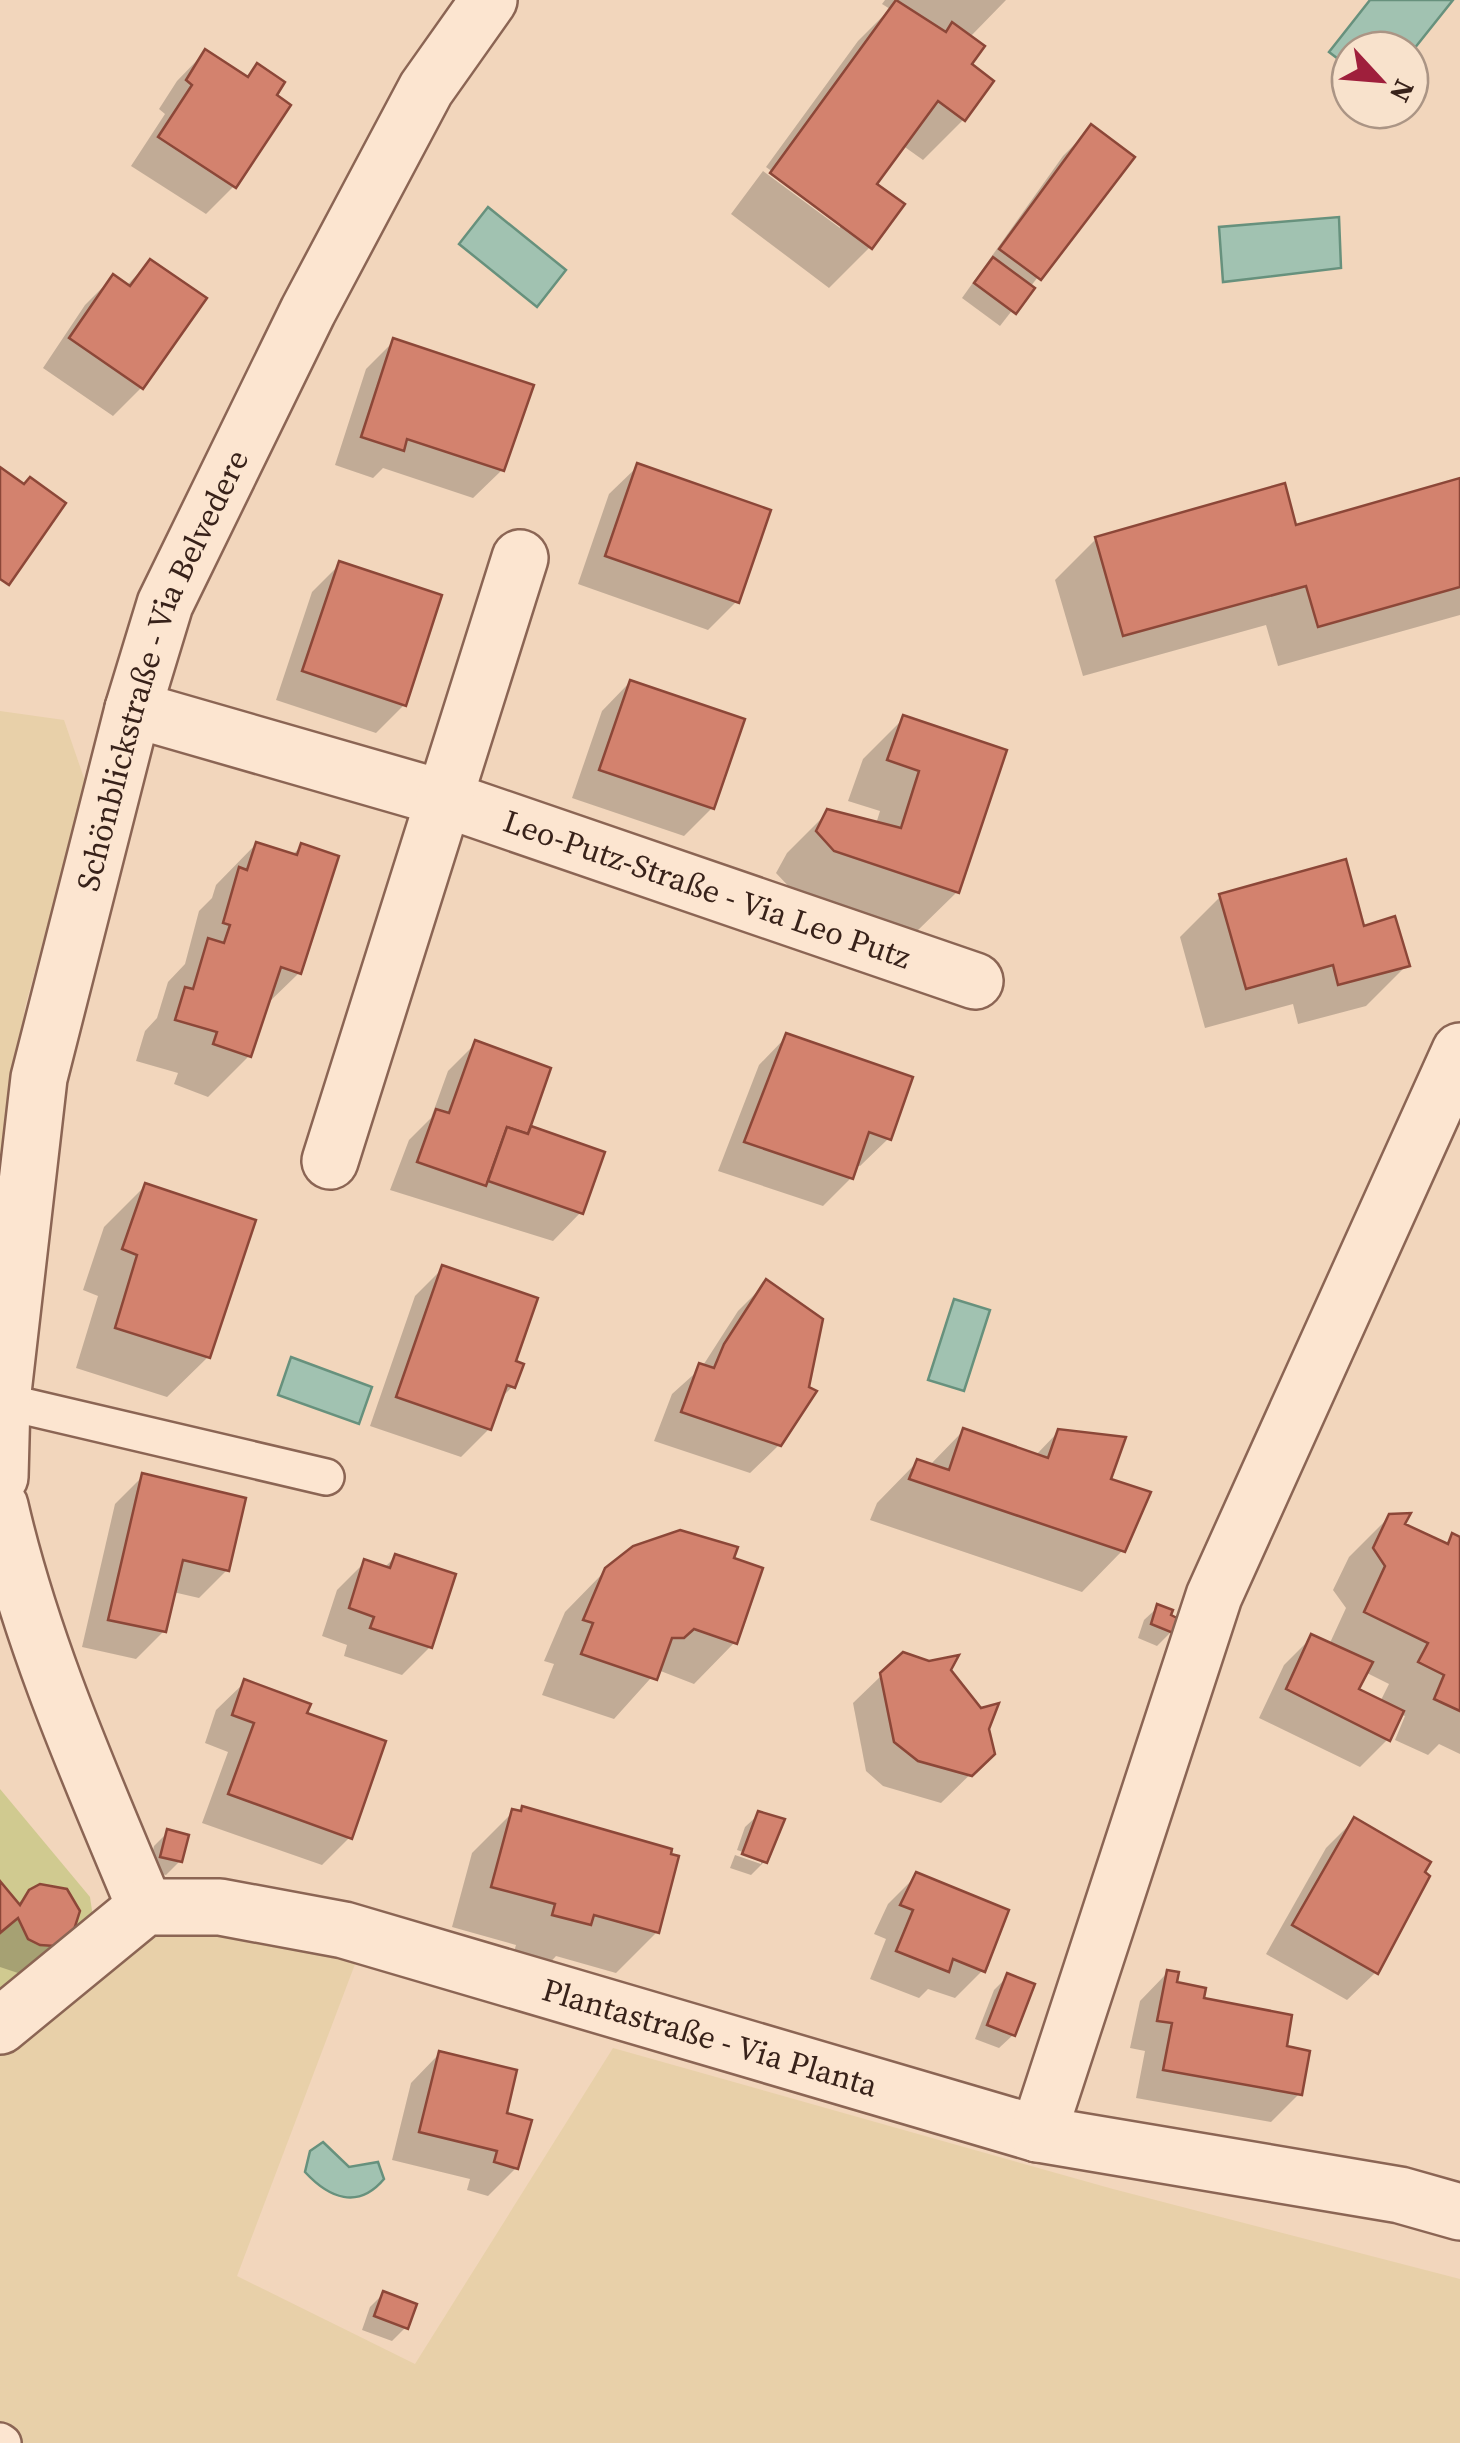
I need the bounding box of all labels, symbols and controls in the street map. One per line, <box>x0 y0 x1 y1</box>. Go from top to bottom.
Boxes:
north arrow <box>1330 30 1430 130</box>
text: N <box>1381 73 1424 108</box>
street label: Schönblickstraße - Via Belvedere <box>66 442 259 895</box>
street label: Leo-Putz-Straße - Via Leo Putz <box>498 799 917 979</box>
street label: Plantastraße - Via Planta <box>537 1967 883 2108</box>

